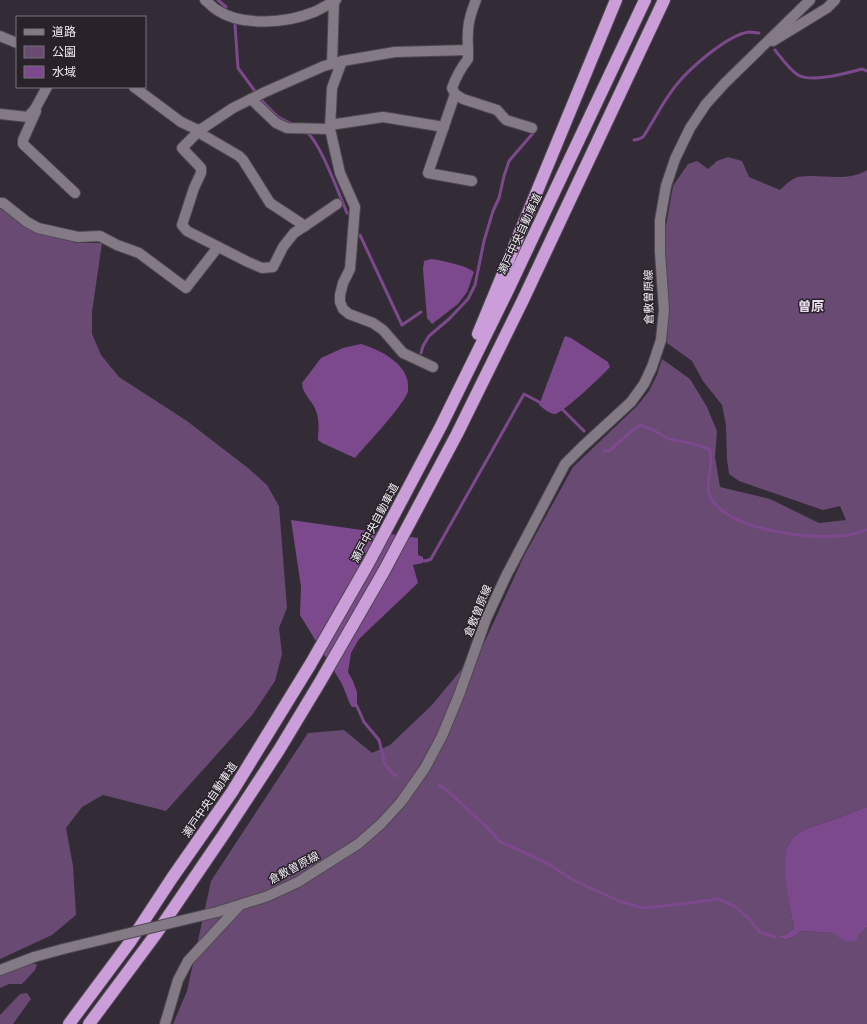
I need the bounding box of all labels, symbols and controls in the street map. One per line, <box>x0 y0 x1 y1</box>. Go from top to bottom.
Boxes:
legend <box>16 16 146 88</box>
text: 道路 <box>52 25 76 39</box>
text: 公園 <box>52 45 76 59</box>
text: 水域 <box>52 65 76 79</box>
street label: 瀬戸中央自動車道 <box>496 191 544 277</box>
street label: 倉敷曽原線 <box>642 269 656 325</box>
district label: 曽原 <box>798 299 824 314</box>
street label: 瀬戸中央自動車道 <box>349 481 401 565</box>
street label: 倉敷曽原線 <box>462 583 494 639</box>
street label: 瀬戸中央自動車道 <box>180 760 240 840</box>
street label: 倉敷曽原線 <box>267 849 321 887</box>

